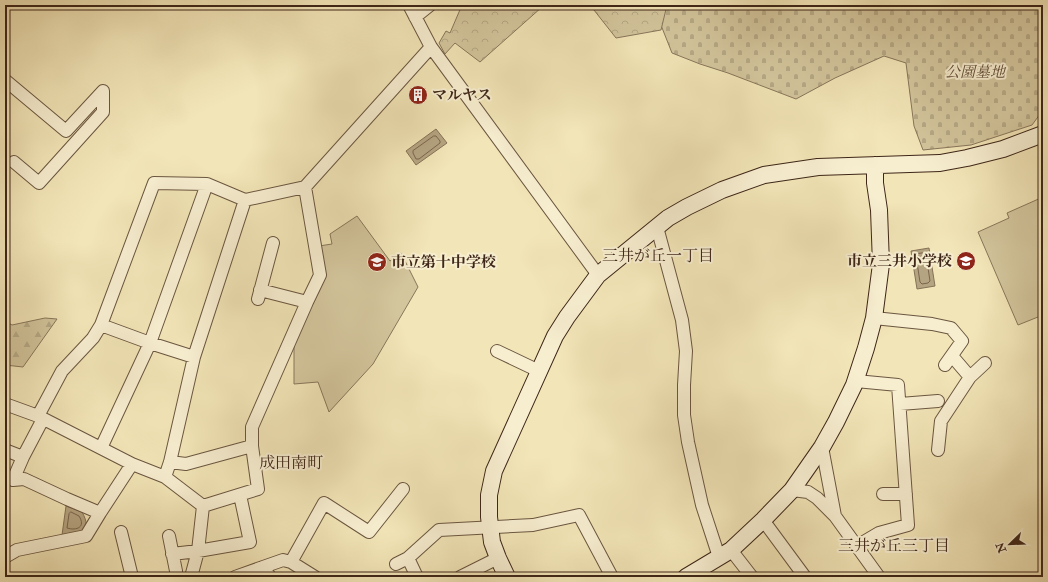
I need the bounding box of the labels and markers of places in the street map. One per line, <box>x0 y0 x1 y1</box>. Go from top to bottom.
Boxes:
building icon: マルヤス <box>407 84 429 106</box>
place label: マルヤス <box>432 86 492 105</box>
school or university icon: 市立三井小学校 <box>955 250 977 272</box>
school or university icon: 市立第十中学校 <box>366 251 388 273</box>
place label: 市立三井小学校 <box>847 252 952 271</box>
place label: 市立第十中学校 <box>391 253 496 272</box>

